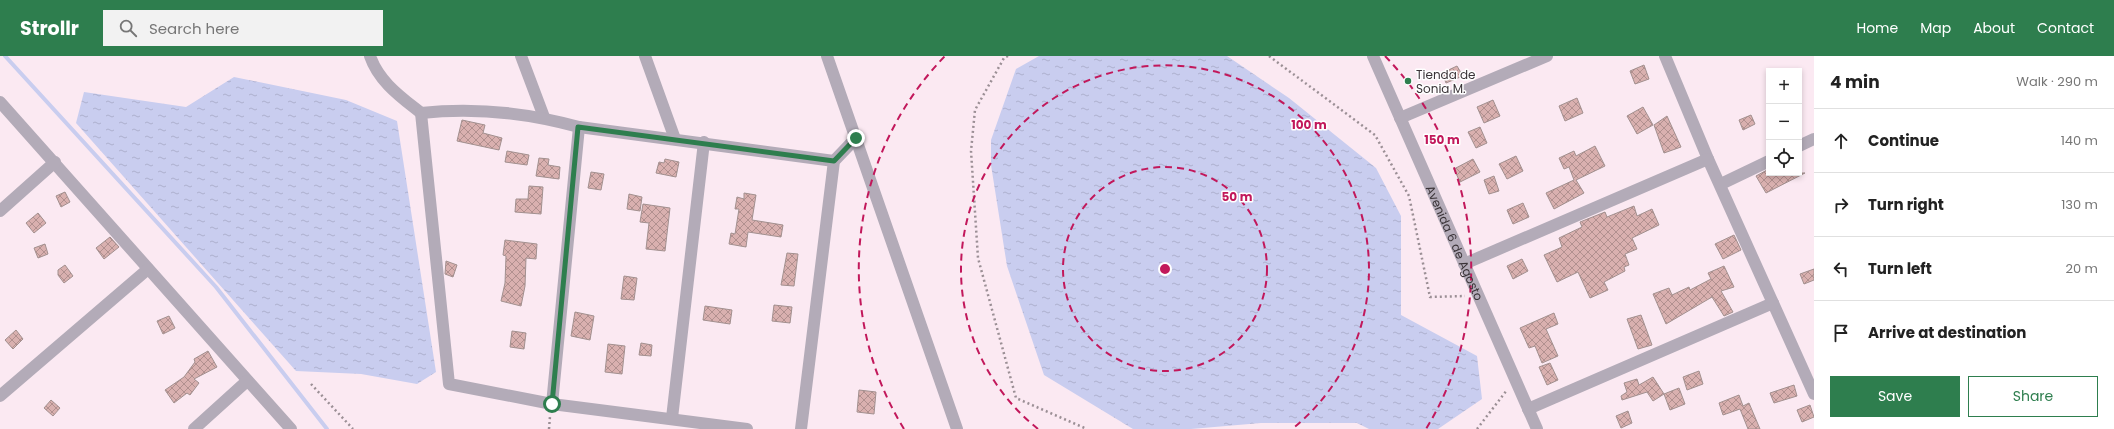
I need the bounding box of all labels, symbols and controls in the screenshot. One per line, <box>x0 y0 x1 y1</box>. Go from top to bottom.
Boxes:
search box <box>103 10 383 46</box>
text: Strollr <box>20 15 79 42</box>
icon: search <box>117 17 139 39</box>
text: Search here <box>149 18 239 39</box>
text: Home <box>1856 18 1898 38</box>
text: Map <box>1920 18 1951 38</box>
text: About <box>1973 18 2015 38</box>
text: Contact <box>2037 18 2094 38</box>
place label: Tienda de Sonia M. <box>1416 66 1476 97</box>
map controls <box>1766 68 1802 176</box>
button: + <box>1766 68 1802 104</box>
text: 4 min <box>1830 70 1880 94</box>
text: Walk · 290 m <box>2016 72 2098 91</box>
marker: Tienda de Sonia M. <box>1403 76 1413 86</box>
button: − <box>1766 104 1802 140</box>
text: 100 m <box>1291 116 1327 133</box>
route end <box>847 129 865 147</box>
icon: ahead <box>1830 130 1852 152</box>
text: Continue <box>1868 130 1939 151</box>
text: 150 m <box>1424 131 1460 148</box>
text: 140 m <box>2061 131 2098 150</box>
button: locate <box>1766 140 1802 176</box>
street label: Avenida 6 de Agosto <box>1422 182 1488 303</box>
text: 50 m <box>1222 188 1253 205</box>
icon: right <box>1830 194 1852 216</box>
text: Turn right <box>1868 194 1944 215</box>
text: 130 m <box>2061 195 2098 214</box>
icon: left <box>1830 258 1852 280</box>
text: Turn left <box>1868 258 1932 279</box>
text: 20 m <box>2065 259 2098 278</box>
centre of rings <box>1158 262 1172 276</box>
icon: arrive <box>1830 322 1852 344</box>
text: Arrive at destination <box>1868 322 2026 343</box>
button: Save <box>1830 376 1960 417</box>
button: Share <box>1968 376 2098 417</box>
route start <box>543 395 561 413</box>

